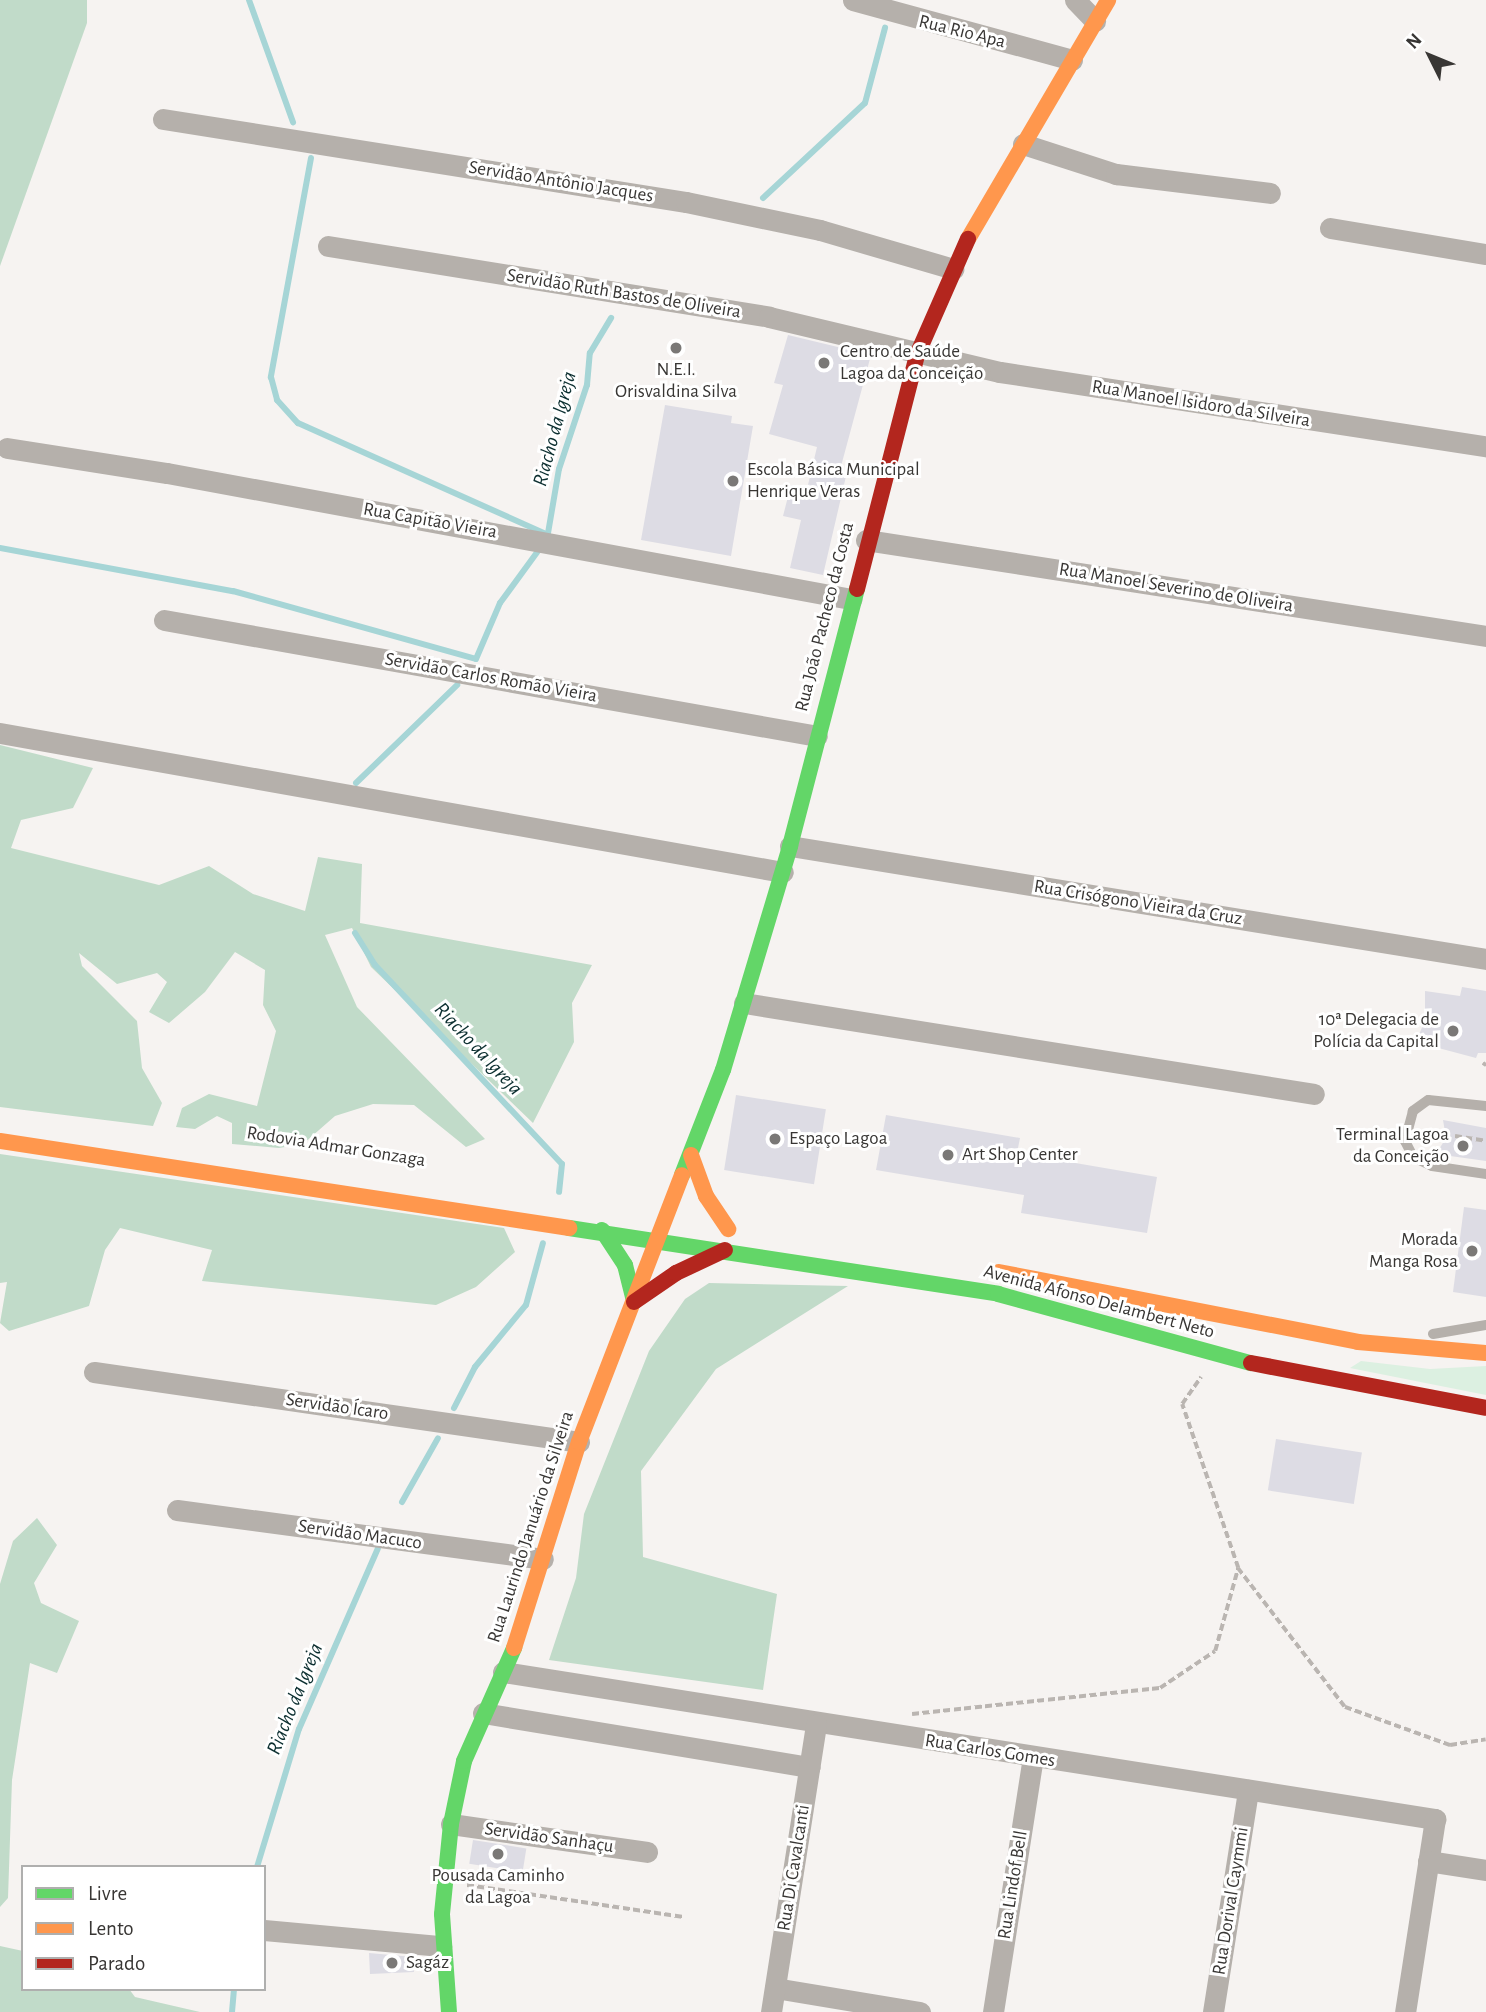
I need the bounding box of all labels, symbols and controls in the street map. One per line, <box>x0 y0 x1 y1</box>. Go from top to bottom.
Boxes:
street label: Rua Rio Apa <box>916 10 1008 54</box>
north arrow <box>1395 21 1465 91</box>
text: N <box>1403 30 1426 53</box>
street label: Servidão Antônio Jacques <box>467 156 655 208</box>
street label: Servidão Ruth Bastos de Oliveira <box>505 264 743 324</box>
marker: N.E.I. Orisvaldina Silva <box>668 340 684 356</box>
place label: Centro de Saúde Lagoa da Conceição <box>840 341 983 385</box>
marker: Centro de Saúde Lagoa da Conceição <box>814 353 834 373</box>
place label: N.E.I. Orisvaldina Silva <box>615 359 737 403</box>
water label: Riacho da Igreja <box>528 369 582 489</box>
street label: Rua Manoel Isidoro da Silveira <box>1090 375 1312 433</box>
place label: Escola Básica Municipal Henrique Veras <box>747 459 920 503</box>
marker: Escola Básica Municipal Henrique Veras <box>725 473 741 489</box>
street label: Rua Capitão Vieira <box>361 498 499 544</box>
street label: Rua João Pacheco da Costa <box>790 520 860 714</box>
street label: Rua Manoel Severino de Oliveira <box>1057 558 1295 618</box>
street label: Servidão Carlos Romão Vieira <box>383 648 599 708</box>
street label: Rua Crisógono Vieira da Cruz <box>1032 875 1244 931</box>
water label: Riacho da Igreja <box>429 997 527 1101</box>
place label: 10ª Delegacia de Polícia da Capital <box>1313 1009 1439 1053</box>
marker: 10ª Delegacia de Polícia da Capital <box>1445 1023 1461 1039</box>
street label: Rodovia Admar Gonzaga <box>245 1122 427 1172</box>
place label: Terminal Lagoa da Conceição <box>1336 1124 1449 1168</box>
place label: Espaço Lagoa <box>789 1128 887 1150</box>
marker: Espaço Lagoa <box>767 1131 783 1147</box>
marker: Terminal Lagoa da Conceição <box>1455 1138 1471 1154</box>
place label: Art Shop Center <box>962 1144 1078 1166</box>
marker: Art Shop Center <box>940 1147 956 1163</box>
place label: Morada Manga Rosa <box>1369 1229 1458 1273</box>
marker: Morada Manga Rosa <box>1464 1243 1480 1259</box>
street label: Avenida Afonso Delambert Neto <box>981 1260 1217 1344</box>
street label: Servidão Ícaro <box>284 1389 390 1425</box>
street label: Rua Laurindo Januário da Silveira <box>483 1408 579 1646</box>
street label: Servidão Macuco <box>297 1515 423 1555</box>
water label: Riacho da Igreja <box>261 1640 329 1758</box>
street label: Rua Carlos Gomes <box>923 1729 1057 1773</box>
street label: Rua Di Cavalcanti <box>773 1803 815 1933</box>
street label: Servidão Sanhaçu <box>483 1818 615 1858</box>
street label: Rua Dorival Caymmi <box>1208 1825 1254 1977</box>
street label: Rua Lindof Bell <box>993 1829 1033 1941</box>
marker: Pousada Caminho da Lagoa <box>490 1846 506 1862</box>
legend <box>21 1865 266 1991</box>
place label: Pousada Caminho da Lagoa <box>432 1865 564 1909</box>
text: Livre <box>88 1883 127 1904</box>
text: Lento <box>88 1918 134 1939</box>
place label: Sagáz <box>406 1952 449 1974</box>
text: Parado <box>88 1953 145 1974</box>
marker: Sagáz <box>384 1955 400 1971</box>

